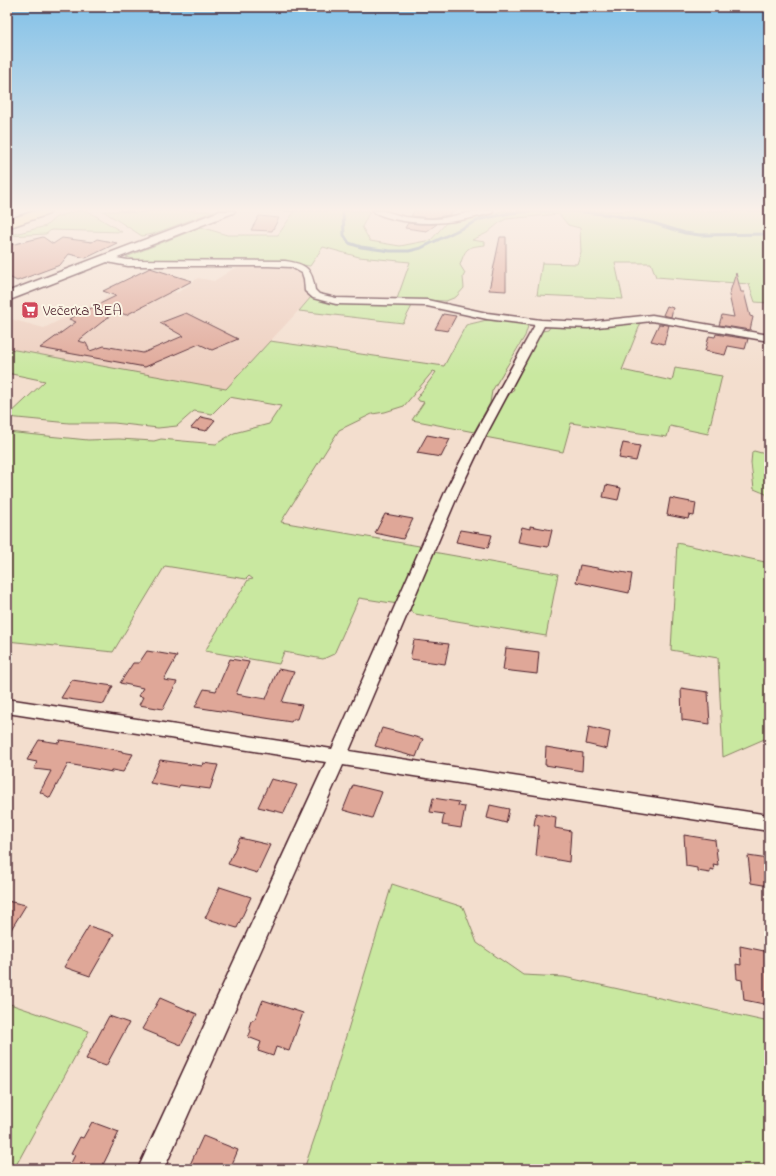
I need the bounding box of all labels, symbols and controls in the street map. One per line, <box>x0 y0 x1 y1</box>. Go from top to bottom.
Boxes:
supermarket icon: Večerka BEA <box>20 300 40 320</box>
place label: Večerka BEA <box>42 300 122 322</box>

